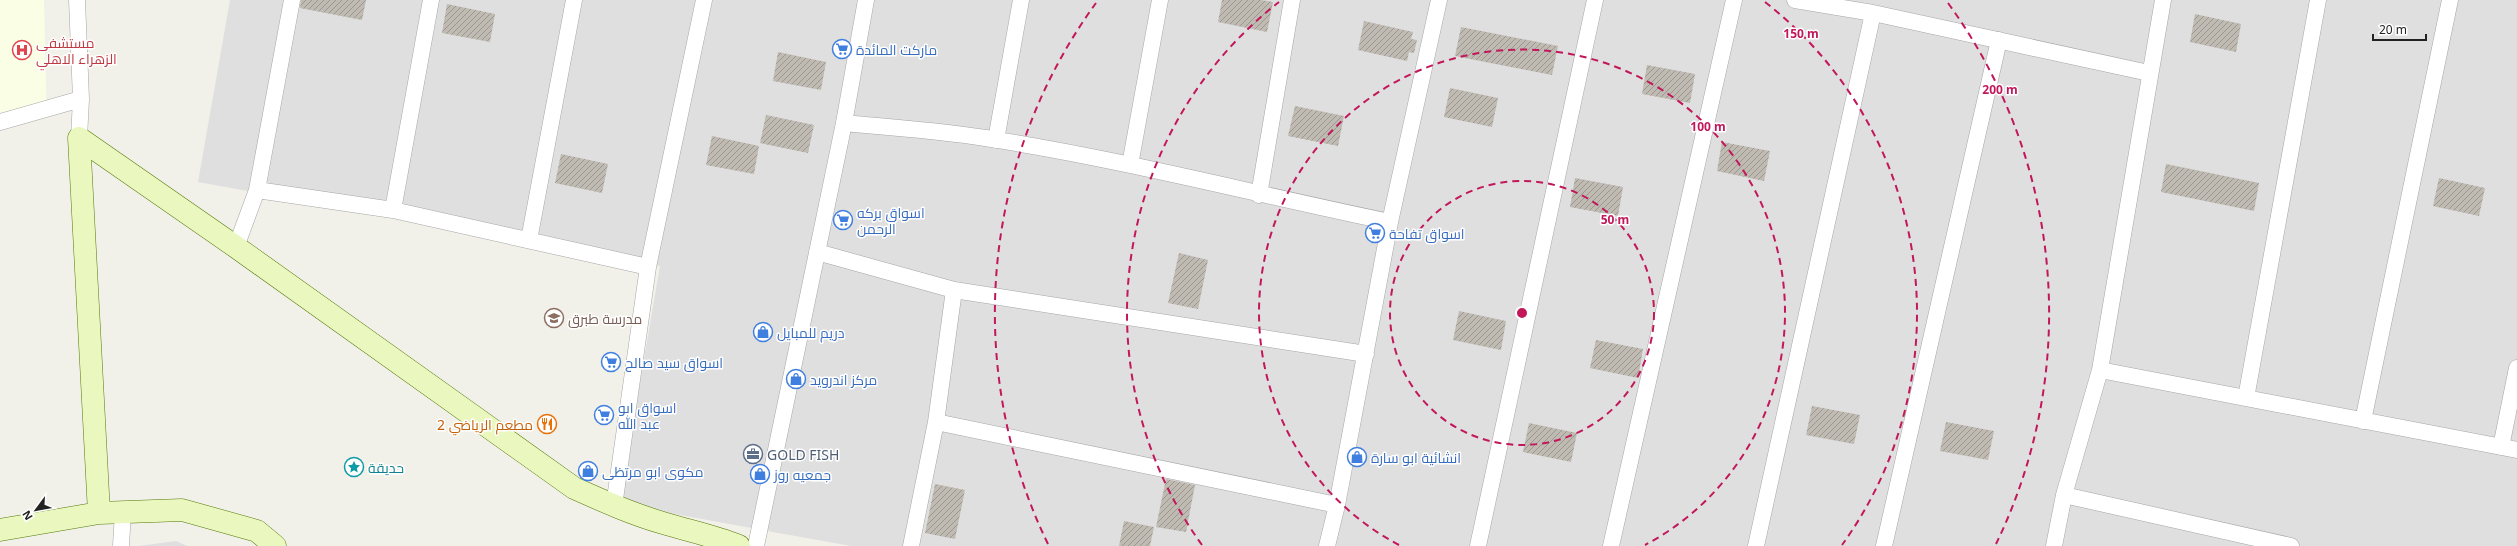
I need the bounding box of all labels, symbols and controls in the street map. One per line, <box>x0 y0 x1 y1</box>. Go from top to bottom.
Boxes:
scale bar <box>2373 16 2426 42</box>
text: 20 m <box>2379 21 2407 38</box>
text: 150 m <box>1783 25 1819 42</box>
place label: مستشفى الزهراء الاهلي <box>36 33 117 71</box>
supermarket icon: ماركت المائدة <box>831 38 853 60</box>
hospital icon: مستشفى الزهراء الاهلي <box>11 39 33 61</box>
place label: ماركت المائدة <box>856 40 937 59</box>
text: 200 m <box>1982 81 2018 98</box>
text: 100 m <box>1690 118 1726 135</box>
place label: اسواق بركه الرحمن <box>857 203 925 238</box>
supermarket icon: اسواق بركه الرحمن <box>832 209 854 231</box>
text: 50 m <box>1601 211 1629 228</box>
supermarket icon: اسواق تفاحة <box>1364 222 1386 244</box>
place label: اسواق تفاحة <box>1389 224 1465 243</box>
centre of rings <box>1515 306 1529 320</box>
school or university icon: مدرسة طبرق <box>543 307 565 329</box>
place label: مدرسة طبرق <box>568 309 642 328</box>
shop icon: دريم للمبايل <box>752 321 774 343</box>
place label: دريم للمبايل <box>777 323 845 343</box>
supermarket icon: اسواق سيد صالح <box>600 351 622 373</box>
place label: اسواق سيد صالح <box>625 353 723 372</box>
shop icon: مركز اندرويد <box>785 368 807 390</box>
place label: مركز اندرويد <box>810 370 877 389</box>
place label: اسواق ابو عبد الله <box>618 398 677 433</box>
supermarket icon: اسواق ابو عبد الله <box>593 404 615 426</box>
restaurant icon: مطعم الرياضي 2 <box>536 413 558 435</box>
place label: مطعم الرياضي 2 <box>437 415 533 436</box>
office icon: GOLD FISH <box>742 443 764 465</box>
place label: GOLD FISH <box>767 445 839 464</box>
shop icon: انشائية ابو سارة <box>1346 446 1368 468</box>
place label: انشائية ابو سارة <box>1371 448 1461 467</box>
place icon: حديقة <box>343 456 365 478</box>
place label: حديقة <box>368 458 404 477</box>
shop icon: مكوى ابو مرتظى <box>577 460 599 482</box>
place label: مكوى ابو مرتظى <box>602 462 704 481</box>
shop icon: جمعيه روز <box>749 463 771 485</box>
place label: جمعيه روز <box>773 465 831 484</box>
north arrow <box>16 490 56 530</box>
text: N <box>18 508 36 523</box>

